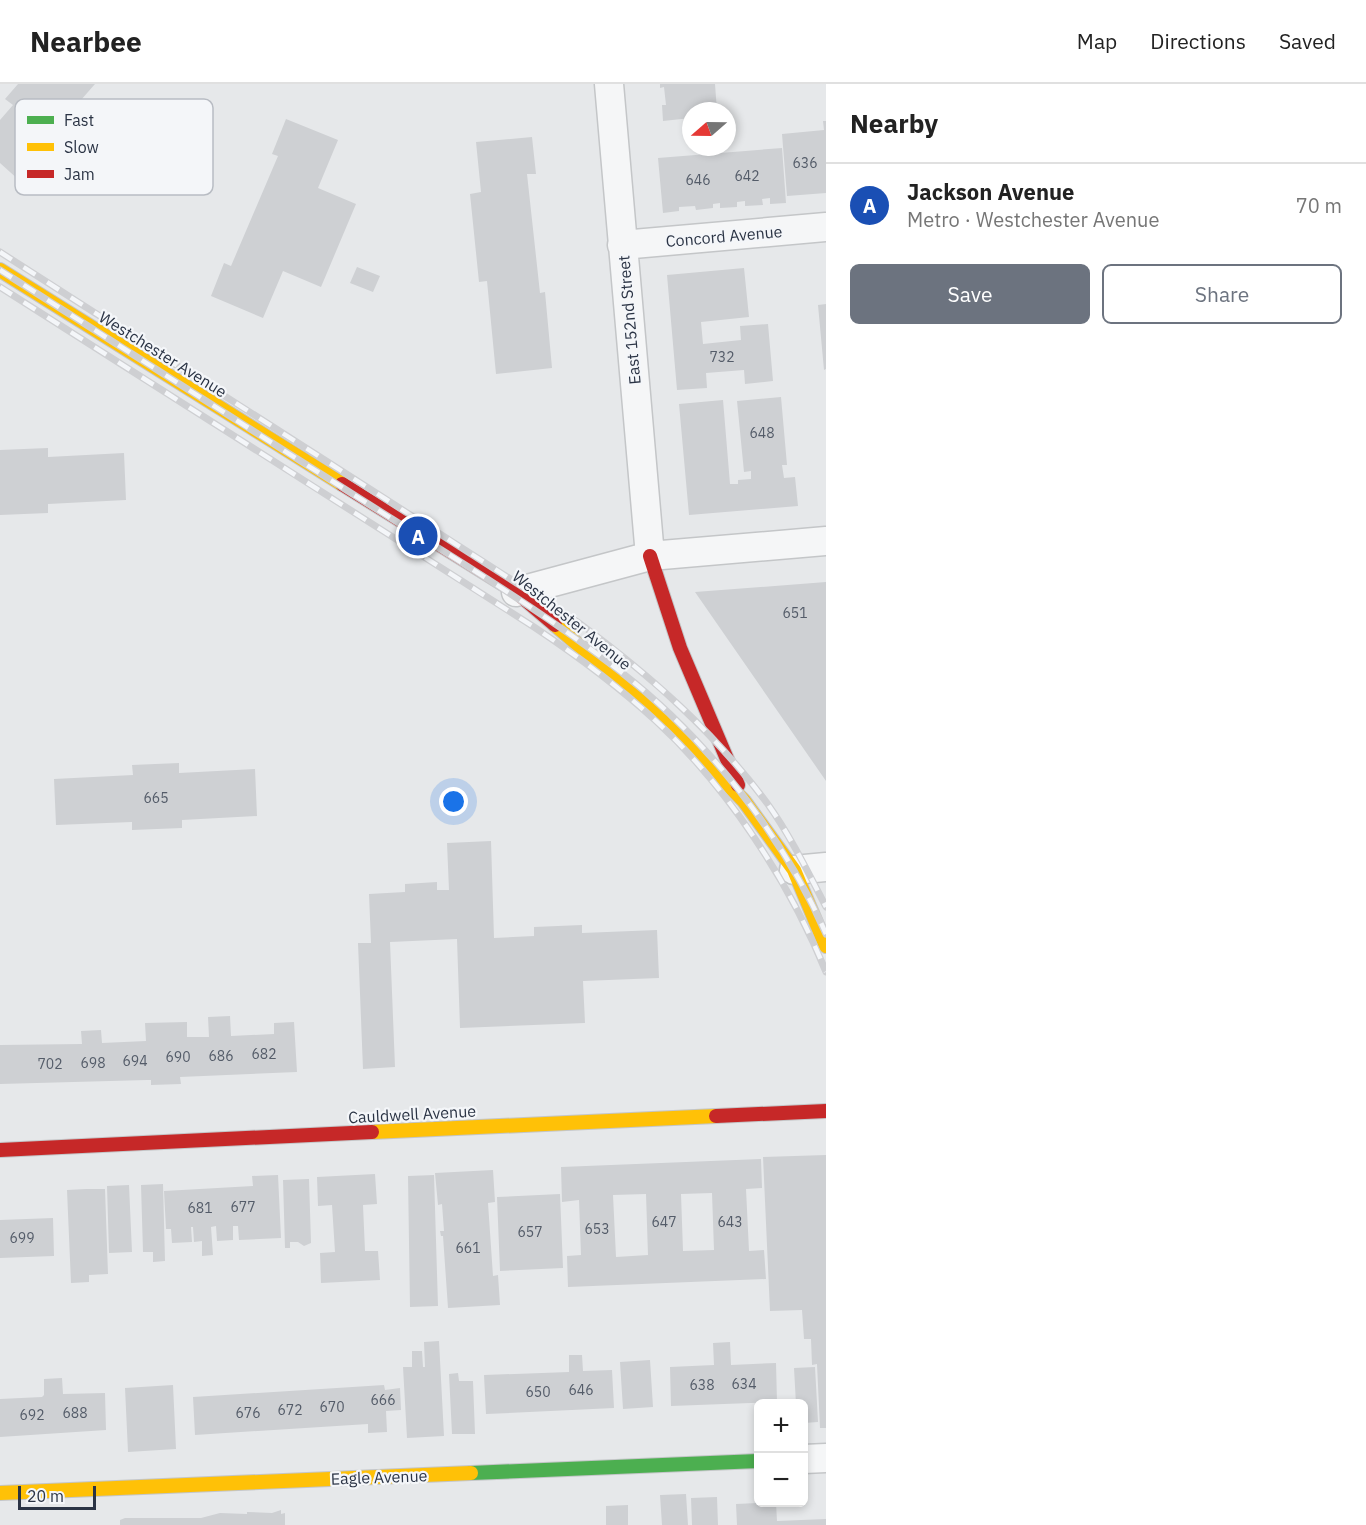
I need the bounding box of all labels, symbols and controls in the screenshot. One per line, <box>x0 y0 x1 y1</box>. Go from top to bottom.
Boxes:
text: Nearbee <box>30 23 142 60</box>
text: Map <box>1077 27 1117 55</box>
text: Directions <box>1150 27 1246 55</box>
text: Saved <box>1279 27 1336 55</box>
legend <box>15 99 213 195</box>
north arrow <box>682 102 736 156</box>
text: Nearby <box>850 106 938 140</box>
text: Fast <box>64 110 94 130</box>
text: Slow <box>64 137 99 157</box>
house number: 636 <box>792 154 818 172</box>
text: Jam <box>64 164 95 184</box>
house number: 642 <box>734 167 760 185</box>
house number: 646 <box>685 171 711 189</box>
text: Jackson Avenue <box>907 177 1075 206</box>
text: A <box>863 192 876 219</box>
text: 70 m <box>1296 192 1342 219</box>
text: Metro · Westchester Avenue <box>907 206 1159 233</box>
street label: Concord Avenue <box>665 221 783 251</box>
street label: East 152nd Street <box>613 254 645 386</box>
button: Save <box>850 264 1090 324</box>
button: Share <box>1102 264 1342 324</box>
street label: Westchester Avenue <box>95 307 231 402</box>
house number: 732 <box>709 348 735 366</box>
house number: 648 <box>749 424 775 442</box>
pin: A <box>398 514 438 558</box>
street label: Westchester Avenue <box>509 566 636 674</box>
house number: 651 <box>782 604 808 622</box>
your location <box>439 787 468 816</box>
house number: 665 <box>143 789 169 807</box>
house number: 682 <box>251 1045 277 1063</box>
house number: 686 <box>208 1047 234 1065</box>
house number: 690 <box>165 1048 191 1066</box>
house number: 694 <box>122 1052 148 1070</box>
house number: 698 <box>80 1054 106 1072</box>
house number: 702 <box>37 1055 63 1073</box>
street label: Cauldwell Avenue <box>348 1101 477 1127</box>
house number: 677 <box>230 1198 256 1216</box>
house number: 681 <box>187 1199 213 1217</box>
house number: 647 <box>651 1213 677 1231</box>
house number: 643 <box>717 1213 743 1231</box>
house number: 653 <box>584 1220 610 1238</box>
house number: 657 <box>517 1223 543 1241</box>
house number: 699 <box>9 1229 35 1247</box>
house number: 661 <box>455 1239 481 1257</box>
house number: 634 <box>731 1375 757 1393</box>
house number: 638 <box>689 1376 715 1394</box>
house number: 646 <box>568 1381 594 1399</box>
house number: 650 <box>525 1383 551 1401</box>
house number: 666 <box>370 1391 396 1409</box>
house number: 670 <box>319 1398 345 1416</box>
map controls <box>754 1399 808 1507</box>
button: + <box>754 1399 808 1453</box>
house number: 672 <box>277 1401 303 1419</box>
house number: 688 <box>62 1404 88 1422</box>
house number: 676 <box>235 1404 261 1422</box>
house number: 692 <box>19 1406 45 1424</box>
button: − <box>754 1453 808 1507</box>
street label: Eagle Avenue <box>330 1465 428 1489</box>
scale bar <box>18 1483 96 1510</box>
text: 20 m <box>27 1486 64 1506</box>

